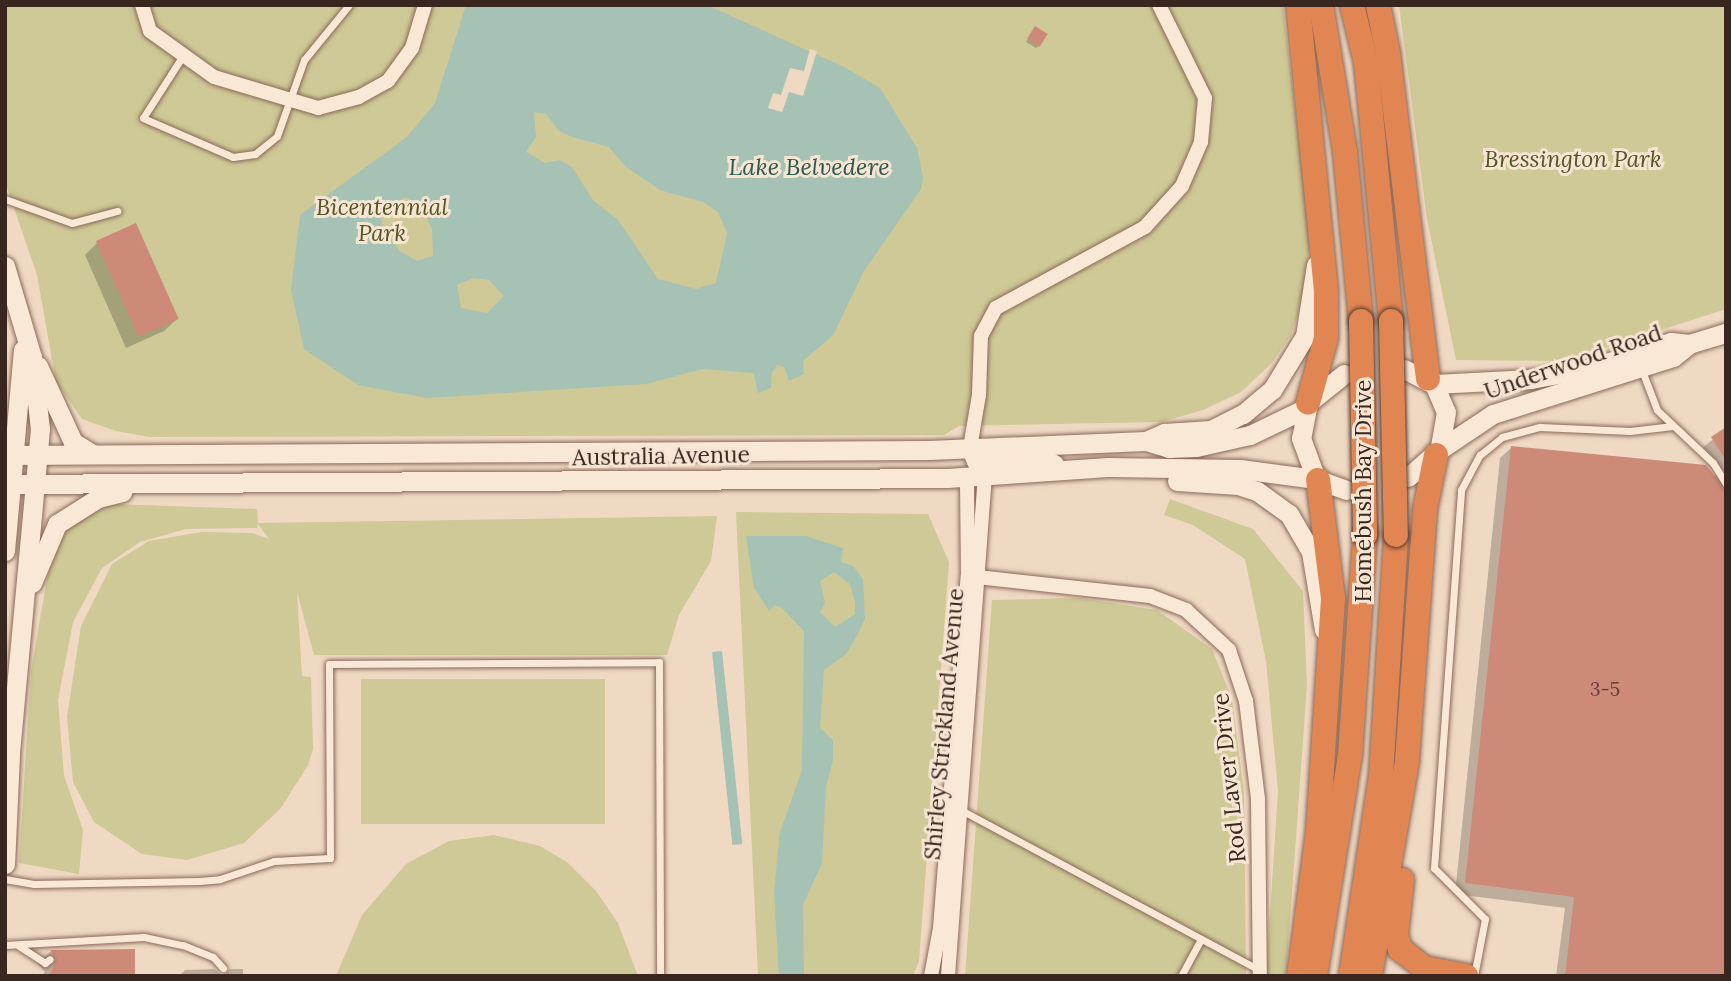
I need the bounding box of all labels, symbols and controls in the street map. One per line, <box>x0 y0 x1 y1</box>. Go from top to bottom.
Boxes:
park label: Bressington Park <box>1484 145 1662 173</box>
water label: Lake Belvedere <box>728 153 890 181</box>
park label: Bicentennial Park <box>316 193 448 247</box>
street label: Underwood Road <box>1481 319 1665 405</box>
street label: Homebush Bay Drive <box>1349 379 1377 603</box>
street label: Australia Avenue <box>572 441 750 471</box>
street label: Shirley Strickland Avenue <box>918 587 970 861</box>
house number: 3-5 <box>1590 679 1620 701</box>
street label: Rod Laver Drive <box>1206 692 1252 864</box>

